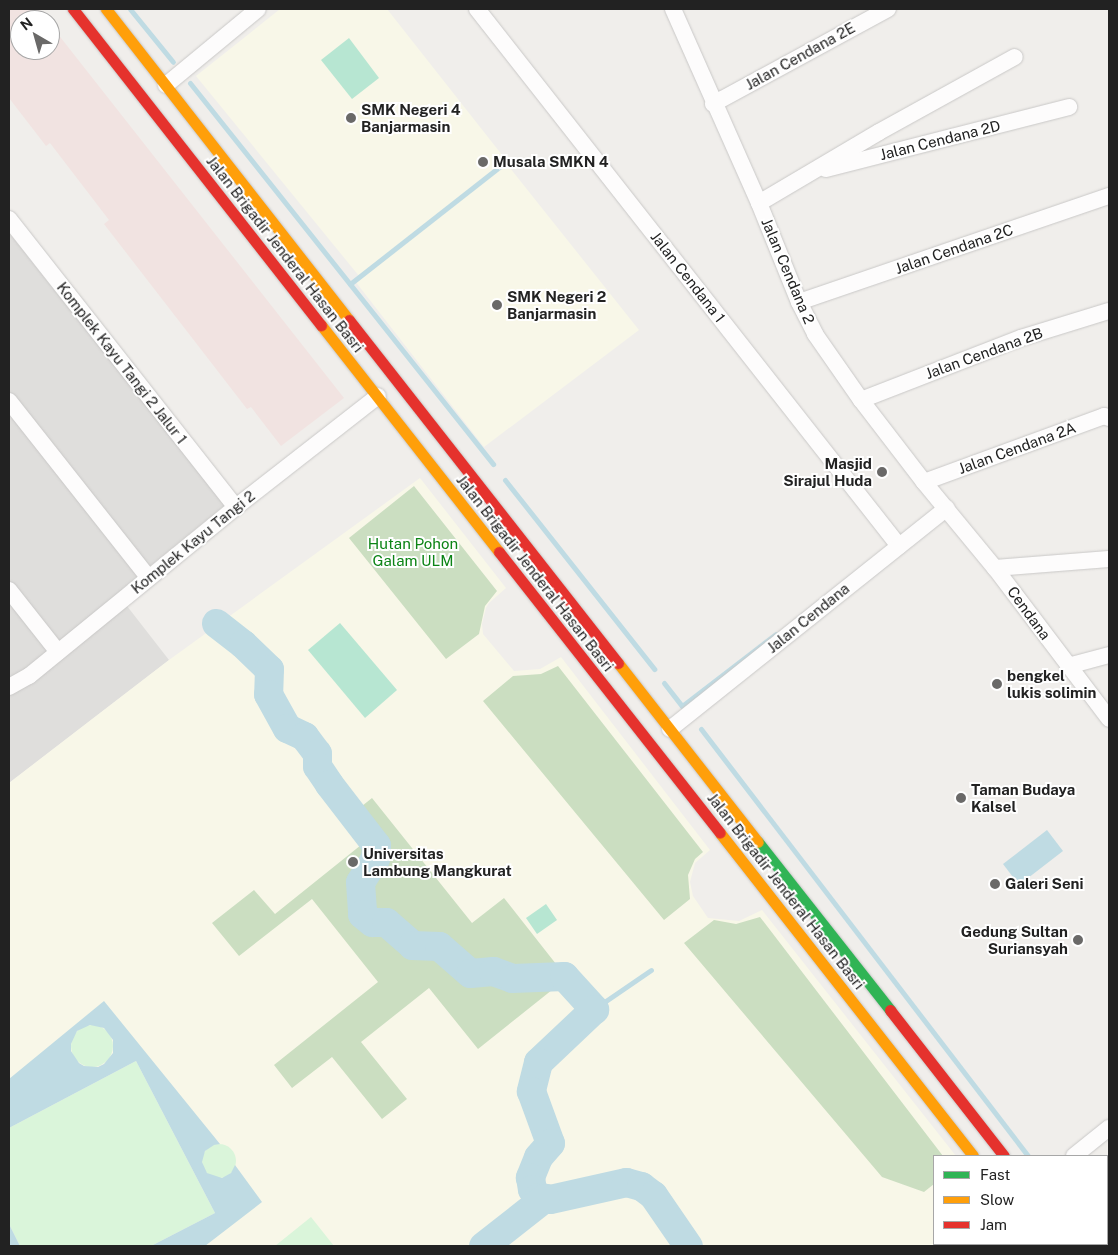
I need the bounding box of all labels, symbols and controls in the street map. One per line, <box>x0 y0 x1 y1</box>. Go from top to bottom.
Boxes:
north arrow <box>10 10 60 60</box>
text: N <box>17 14 36 34</box>
street label: Jalan Cendana 2E <box>742 18 858 94</box>
place label: SMK Negeri 4 Banjarmasin <box>361 100 461 135</box>
marker: SMK Negeri 4 Banjarmasin <box>345 112 357 124</box>
street label: Jalan Cendana 2D <box>878 116 1002 164</box>
street label: Jalan Brigadir Jenderal Hasan Basri <box>203 152 367 356</box>
place label: Musala SMKN 4 <box>493 153 609 171</box>
marker: Musala SMKN 4 <box>477 156 489 168</box>
street label: Jalan Cendana 2 <box>758 215 818 327</box>
street label: Jalan Cendana 2C <box>893 220 1015 278</box>
street label: Jalan Cendana 1 <box>647 228 729 326</box>
street label: Komplek Kayu Tangi 2 Jalur 1 <box>53 278 191 448</box>
place label: SMK Negeri 2 Banjarmasin <box>507 287 606 322</box>
marker: SMK Negeri 2 Banjarmasin <box>491 299 503 311</box>
street label: Jalan Cendana 2B <box>923 323 1045 383</box>
street label: Jalan Cendana 2A <box>956 418 1078 478</box>
place label: Masjid Sirajul Huda <box>783 454 872 489</box>
marker: Masjid Sirajul Huda <box>876 466 888 478</box>
street label: Jalan Brigadir Jenderal Hasan Basri <box>453 471 617 675</box>
street label: Komplek Kayu Tangi 2 <box>127 487 259 597</box>
park label: Hutan Pohon Galam ULM <box>368 534 458 569</box>
street label: Jalan Cendana <box>763 579 853 657</box>
street label: Cendana <box>1004 583 1054 643</box>
place label: bengkel lukis solimin <box>1007 666 1097 701</box>
marker: bengkel lukis solimin <box>991 678 1003 690</box>
place label: Taman Budaya Kalsel <box>971 780 1075 815</box>
street label: Jalan Brigadir Jenderal Hasan Basri <box>704 789 868 993</box>
marker: Taman Budaya Kalsel <box>955 792 967 804</box>
place label: Universitas Lambung Mangkurat <box>363 844 512 879</box>
marker: Universitas Lambung Mangkurat <box>347 856 359 868</box>
place label: Galeri Seni <box>1005 875 1083 893</box>
marker: Galeri Seni <box>989 878 1001 890</box>
place label: Gedung Sultan Suriansyah <box>961 922 1068 957</box>
marker: Gedung Sultan Suriansyah <box>1072 934 1084 946</box>
legend <box>933 1155 1108 1245</box>
text: Fast <box>980 1166 1010 1183</box>
text: Slow <box>980 1191 1014 1208</box>
text: Jam <box>980 1216 1007 1233</box>

